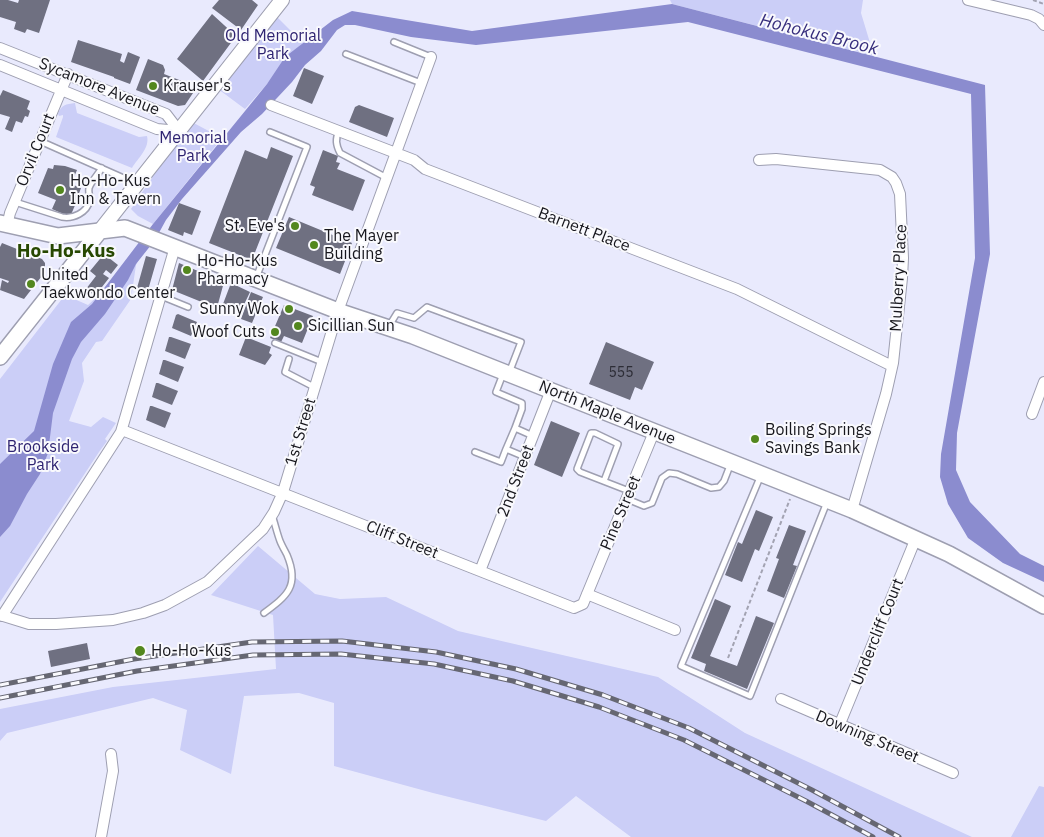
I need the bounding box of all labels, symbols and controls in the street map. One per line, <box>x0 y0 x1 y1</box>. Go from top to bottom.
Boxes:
water label: Hohokus Brook <box>758 10 880 60</box>
park label: Old Memorial Park <box>225 26 321 64</box>
street label: Sycamore Avenue <box>36 54 162 120</box>
place label: Krauser's <box>163 76 231 96</box>
marker: Krauser's <box>147 80 159 92</box>
street label: Orvil Court <box>13 111 59 189</box>
park label: Memorial Park <box>159 128 227 166</box>
place label: Ho-Ho-Kus Inn & Tavern <box>70 171 161 209</box>
marker: Ho-Ho-Kus Inn & Tavern <box>54 184 66 196</box>
street label: Barnett Place <box>535 204 633 256</box>
place label: St. Eve's <box>225 216 285 236</box>
marker: St. Eve's <box>289 220 301 232</box>
street label: Mulberry Place <box>887 224 911 332</box>
place label: The Mayer Building <box>324 226 399 264</box>
marker: The Mayer Building <box>308 239 320 251</box>
district label: Ho-Ho-Kus <box>17 241 115 263</box>
place label: Ho-Ho-Kus Pharmacy <box>197 251 277 289</box>
marker: Ho-Ho-Kus Pharmacy <box>181 264 193 276</box>
place label: United Taekwondo Center <box>41 265 175 303</box>
marker: United Taekwondo Center <box>25 278 37 290</box>
place label: Sunny Wok <box>199 299 279 319</box>
marker: Sunny Wok <box>283 303 295 315</box>
place label: Sicillian Sun <box>308 316 395 336</box>
marker: Sicillian Sun <box>292 320 304 332</box>
place label: Woof Cuts <box>192 322 265 342</box>
marker: Woof Cuts <box>269 326 281 338</box>
house number: 555 <box>608 365 634 381</box>
street label: North Maple Avenue <box>536 377 678 449</box>
street label: 1st Street <box>282 395 320 469</box>
place label: Boiling Springs Savings Bank <box>765 420 872 458</box>
marker: Boiling Springs Savings Bank <box>749 433 761 445</box>
park label: Brookside Park <box>7 437 79 475</box>
street label: 2nd Street <box>493 442 539 520</box>
street label: Pine Street <box>597 473 645 553</box>
street label: Cliff Street <box>363 517 441 563</box>
street label: Undercliff Court <box>848 576 908 688</box>
place label: Ho-Ho-Kus <box>151 641 231 661</box>
marker: Ho-Ho-Kus <box>133 644 147 658</box>
street label: Downing Street <box>813 707 921 767</box>

